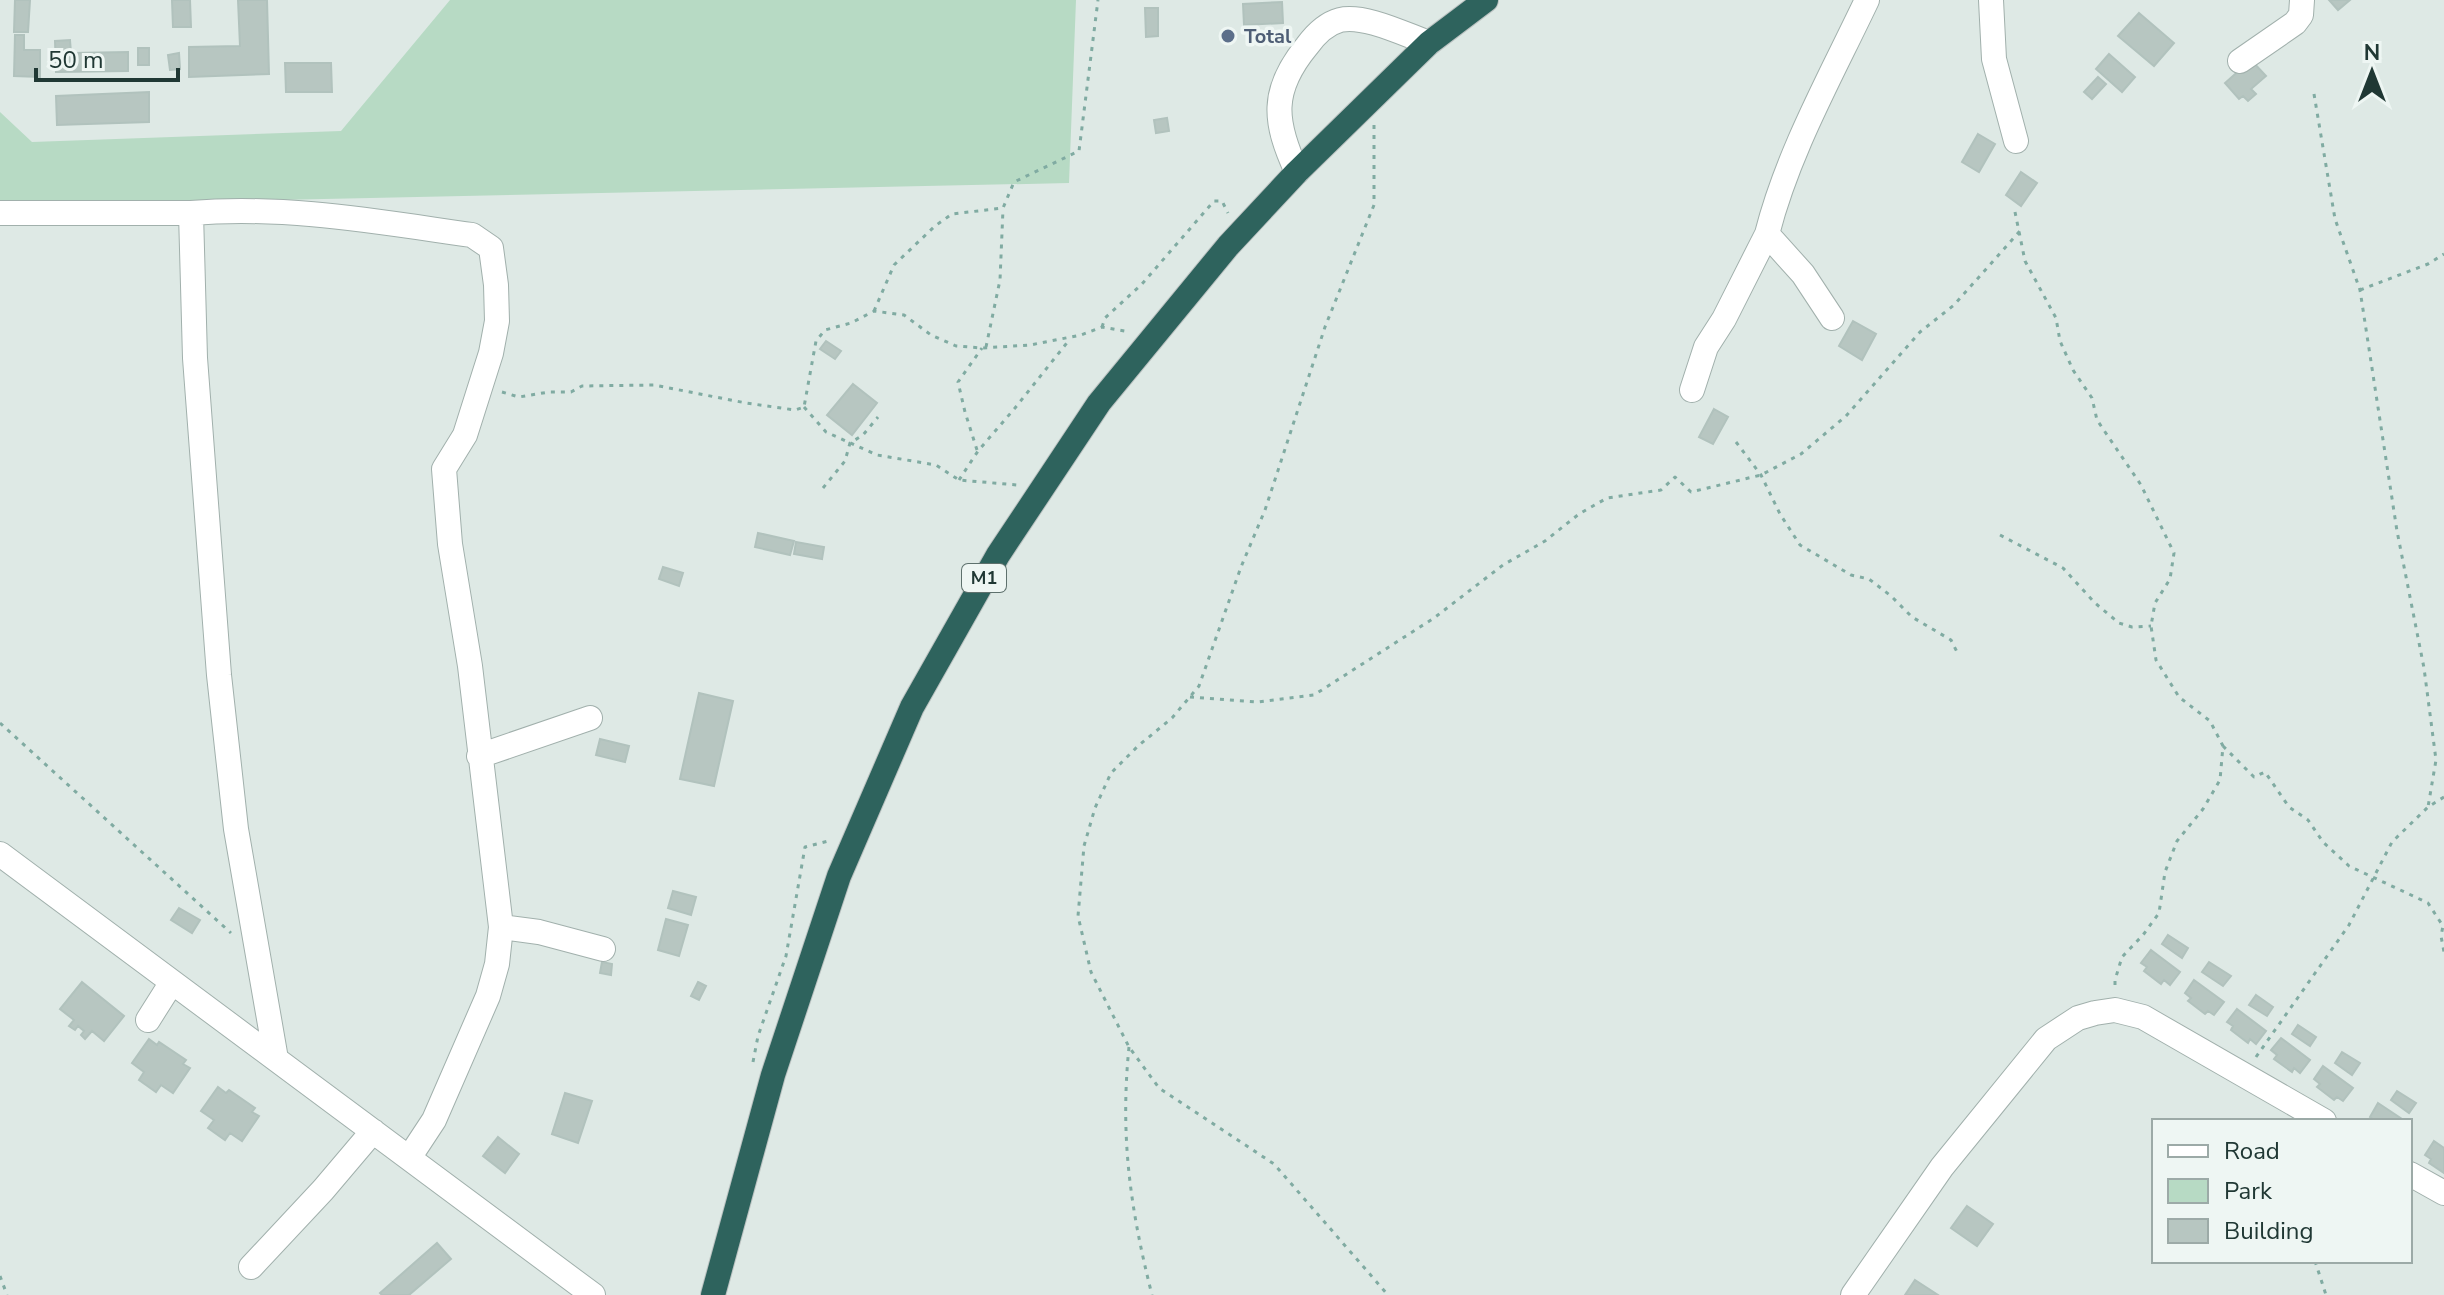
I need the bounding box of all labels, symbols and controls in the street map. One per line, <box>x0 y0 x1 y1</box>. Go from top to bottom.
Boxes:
place label: Total <box>1244 23 1292 50</box>
marker: Total <box>1219 27 1237 45</box>
scale bar <box>36 32 178 82</box>
north arrow <box>2332 32 2412 112</box>
text: N <box>2364 38 2380 68</box>
text: 50 m <box>48 44 104 76</box>
road number: M1 <box>962 564 1006 592</box>
legend <box>2152 1119 2412 1263</box>
text: Road <box>2224 1135 2280 1167</box>
text: Park <box>2224 1175 2273 1207</box>
text: Building <box>2224 1215 2314 1247</box>

